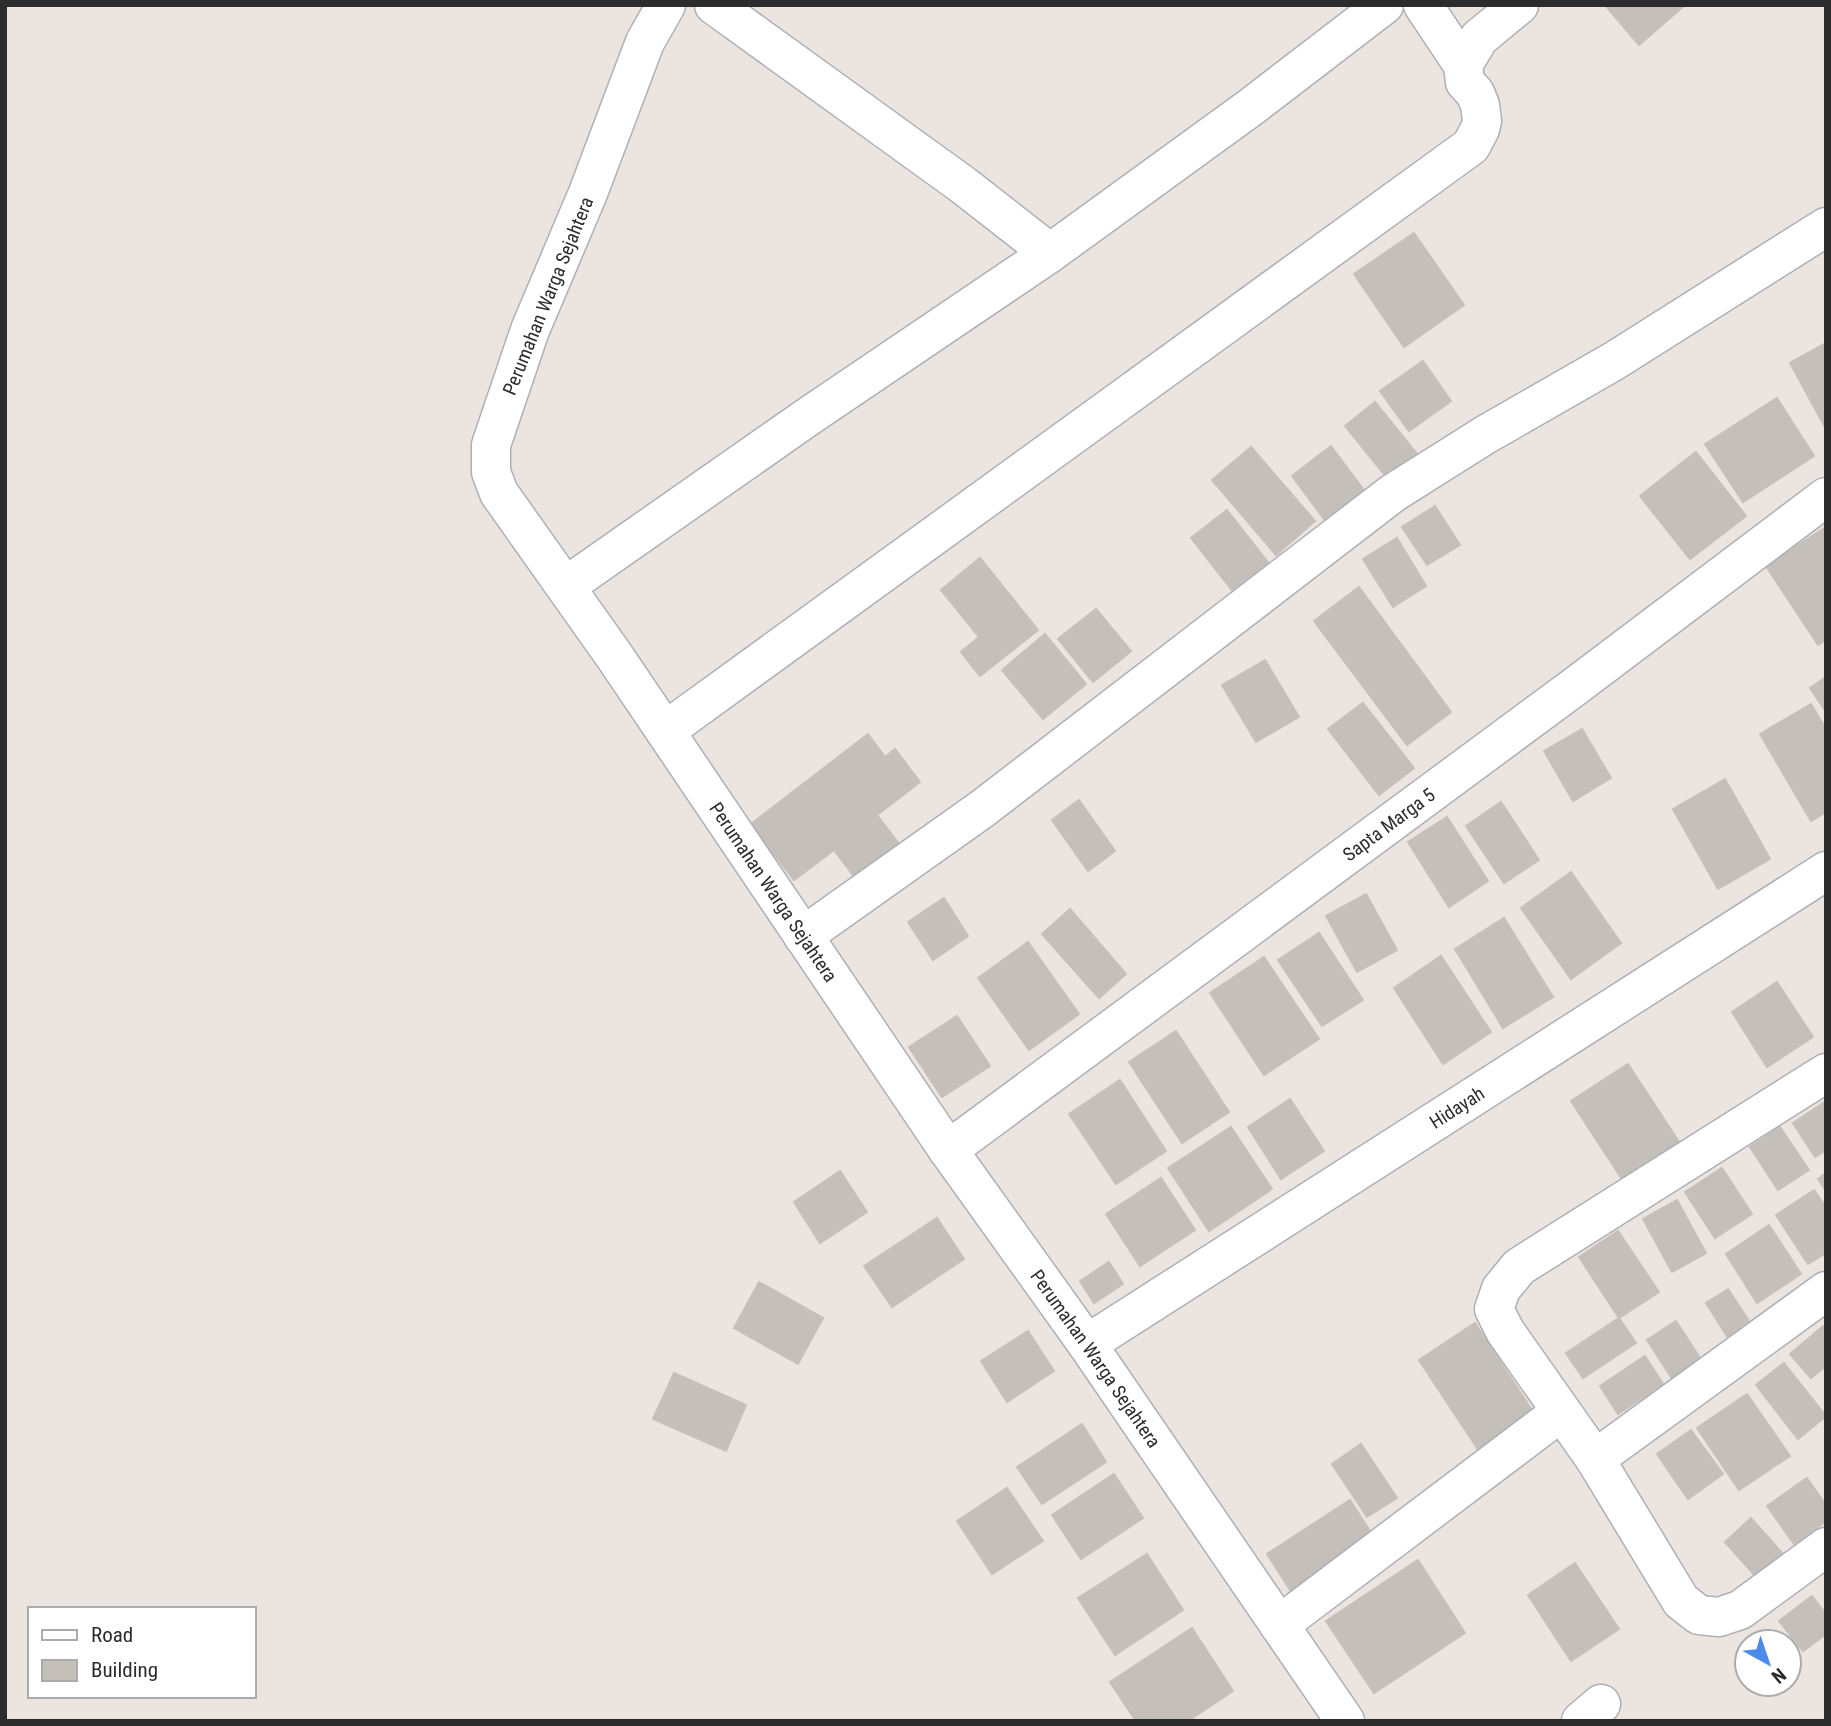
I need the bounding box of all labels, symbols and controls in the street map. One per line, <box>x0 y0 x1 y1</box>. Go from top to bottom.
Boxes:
street label: Perumahan Warga Sejahtera <box>498 194 598 398</box>
street label: Sapta Marga 5 <box>1338 783 1439 866</box>
street label: Perumahan Warga Sejahtera <box>705 798 842 986</box>
street label: Hidayah <box>1425 1081 1488 1133</box>
street label: Perumahan Warga Sejahtera <box>1026 1265 1166 1452</box>
legend <box>28 1607 256 1698</box>
text: Road <box>91 1623 133 1647</box>
north arrow <box>1733 1628 1803 1698</box>
text: Building <box>91 1658 158 1682</box>
text: N <box>1767 1663 1790 1688</box>

